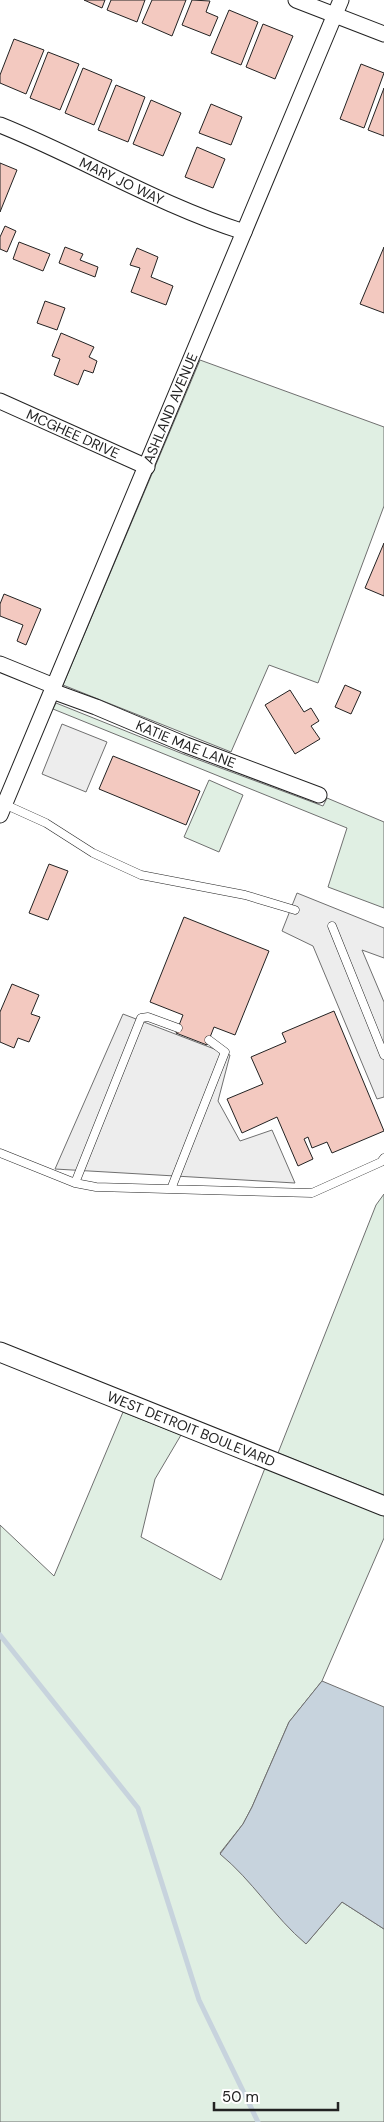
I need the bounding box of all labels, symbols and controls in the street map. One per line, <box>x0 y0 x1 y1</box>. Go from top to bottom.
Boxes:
street label: MARY JO WAY <box>77 153 167 209</box>
street label: ASHLAND AVENUE <box>139 350 201 466</box>
street label: MCGHEE DRIVE <box>24 405 122 463</box>
street label: KATIE MAE LANE <box>133 716 238 772</box>
street label: WEST DETROIT BOULEVARD <box>105 1387 278 1470</box>
scale bar <box>214 2080 338 2112</box>
text: 50 m <box>222 2087 259 2107</box>

